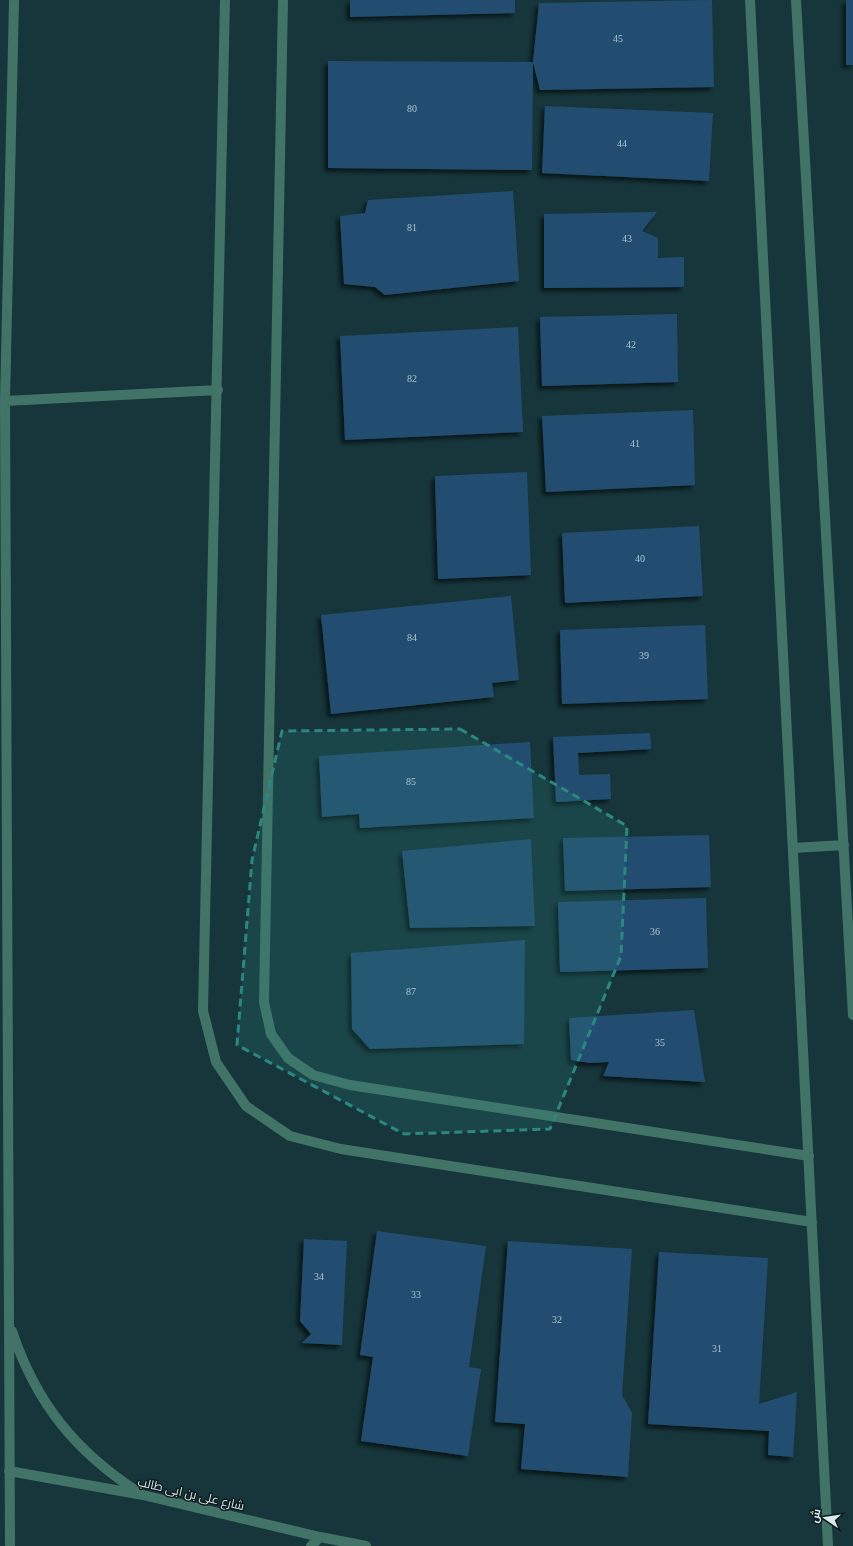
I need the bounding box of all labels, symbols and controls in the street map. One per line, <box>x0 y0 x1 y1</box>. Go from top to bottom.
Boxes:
house number: 45 <box>613 33 623 44</box>
house number: 80 <box>407 103 417 114</box>
house number: 44 <box>617 138 627 149</box>
house number: 81 <box>407 222 417 233</box>
house number: 43 <box>622 233 632 244</box>
house number: 42 <box>626 339 636 350</box>
house number: 82 <box>407 373 417 384</box>
house number: 41 <box>630 438 640 449</box>
house number: 40 <box>635 553 645 564</box>
house number: 84 <box>407 632 417 643</box>
house number: 39 <box>639 650 649 661</box>
house number: 85 <box>406 776 416 787</box>
house number: 36 <box>650 926 660 937</box>
house number: 87 <box>406 986 416 997</box>
house number: 35 <box>655 1037 665 1048</box>
house number: 34 <box>314 1271 324 1282</box>
house number: 33 <box>411 1289 421 1300</box>
house number: 32 <box>552 1314 562 1325</box>
house number: 31 <box>712 1343 722 1354</box>
street label: شارع على بن ابى طالب <box>136 1475 246 1514</box>
north arrow <box>805 1498 845 1538</box>
text: ش <box>808 1508 824 1524</box>

